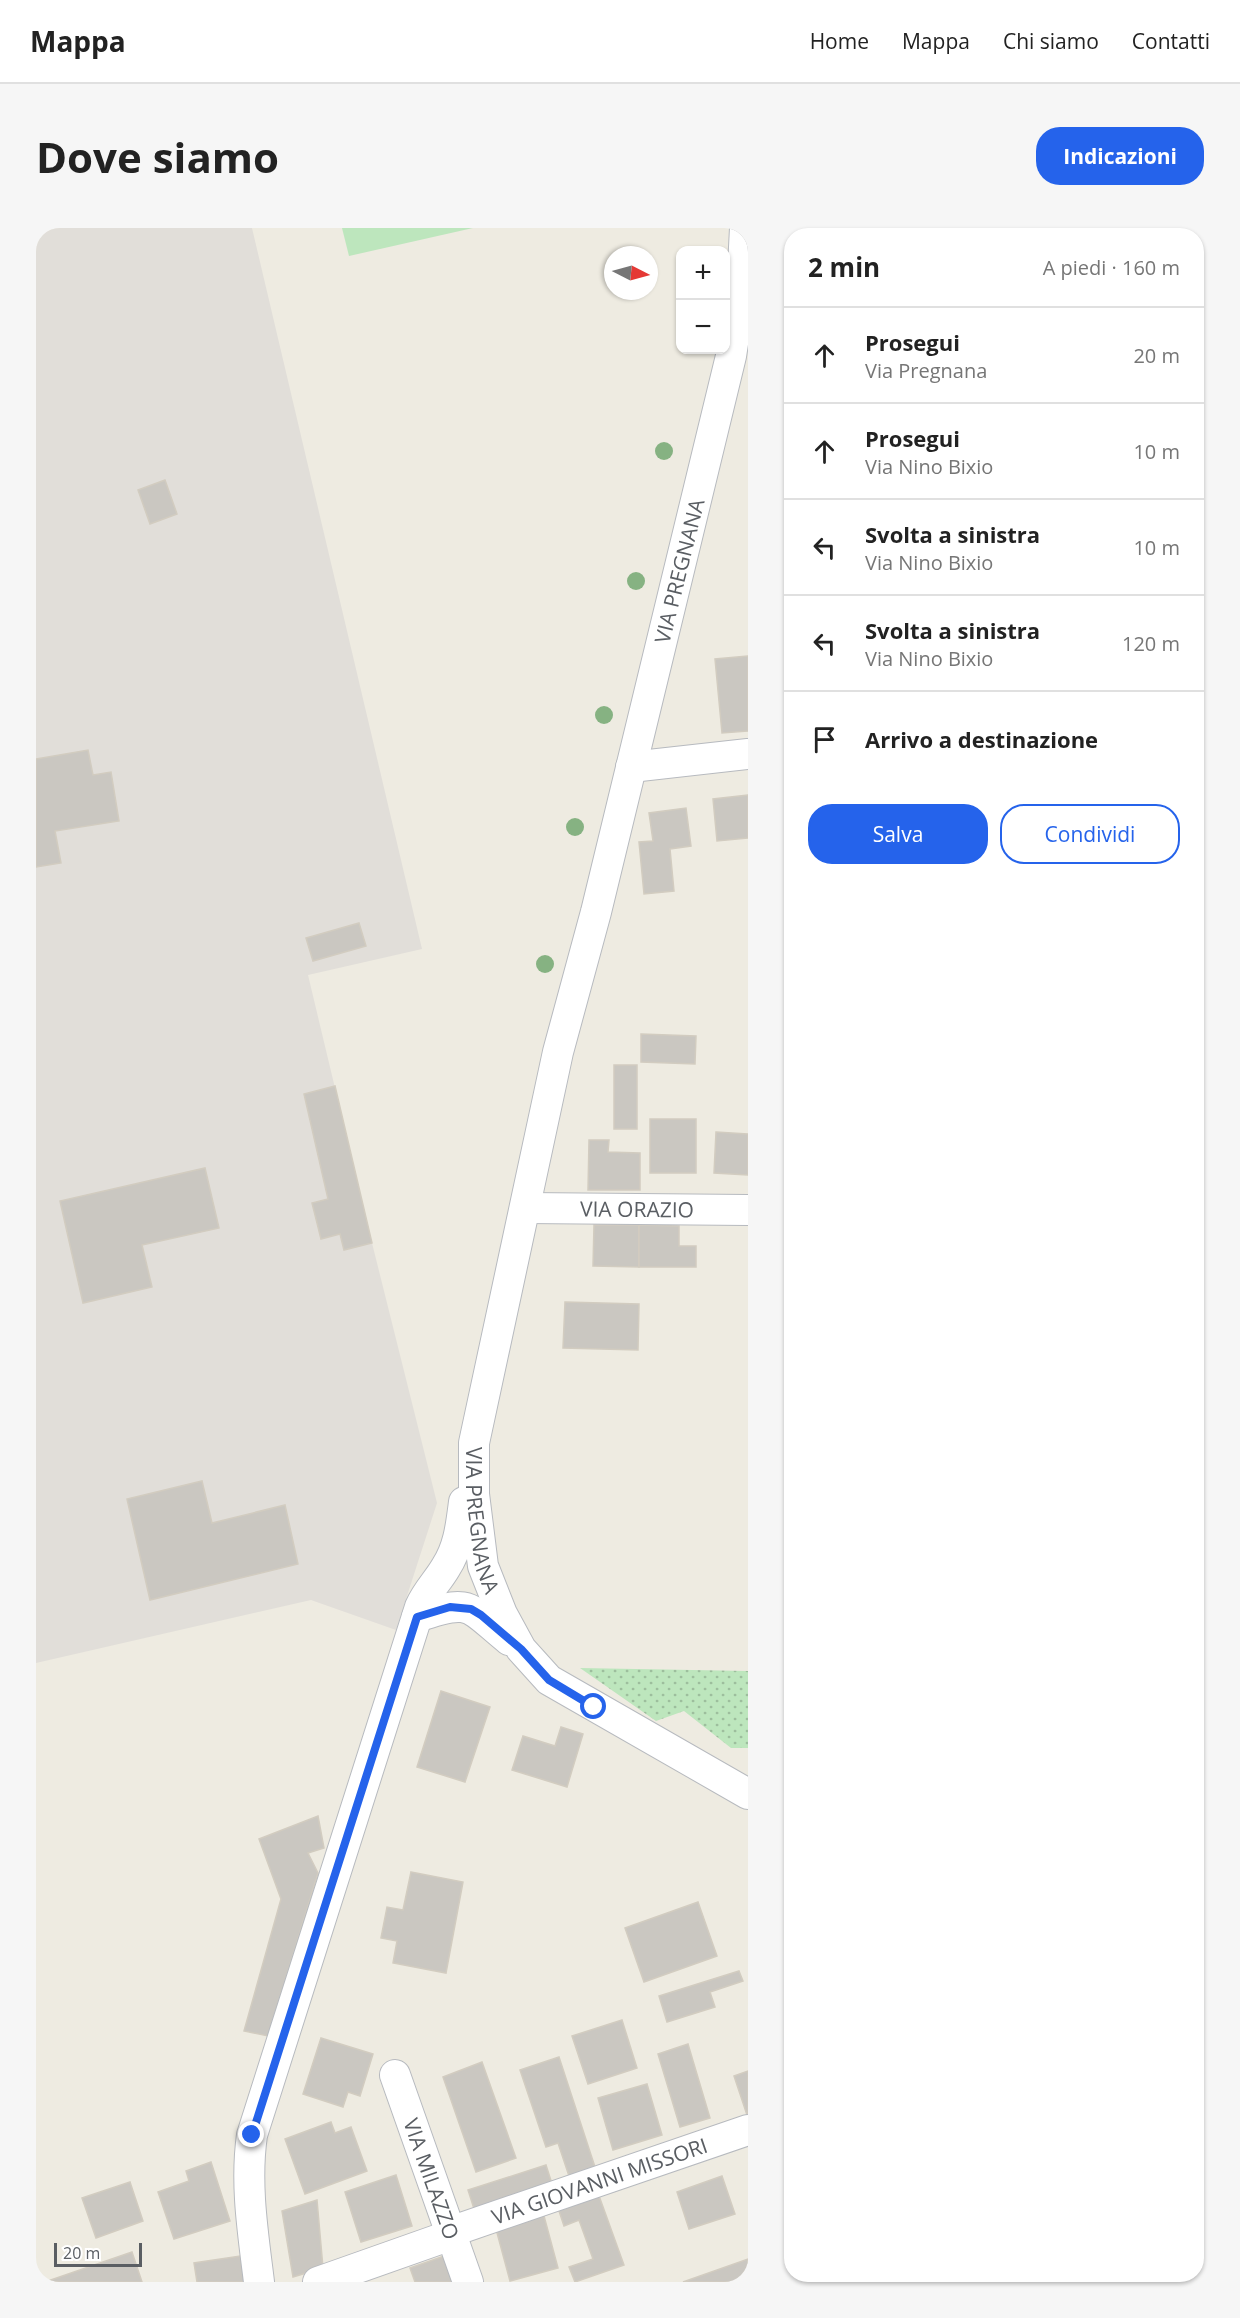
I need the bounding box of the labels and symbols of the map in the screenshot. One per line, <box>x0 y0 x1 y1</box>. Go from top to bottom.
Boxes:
north arrow <box>604 246 658 300</box>
street label: VIA PREGNANA <box>648 495 711 646</box>
street label: VIA ORAZIO <box>580 1194 694 1224</box>
street label: VIA PREGNANA <box>460 1447 507 1598</box>
route start <box>580 1693 606 1719</box>
street label: VIA MILAZZO <box>397 2114 466 2243</box>
route end <box>238 2121 264 2147</box>
street label: VIA GIOVANNI MISSORI <box>488 2131 711 2231</box>
scale bar <box>54 2240 142 2268</box>

